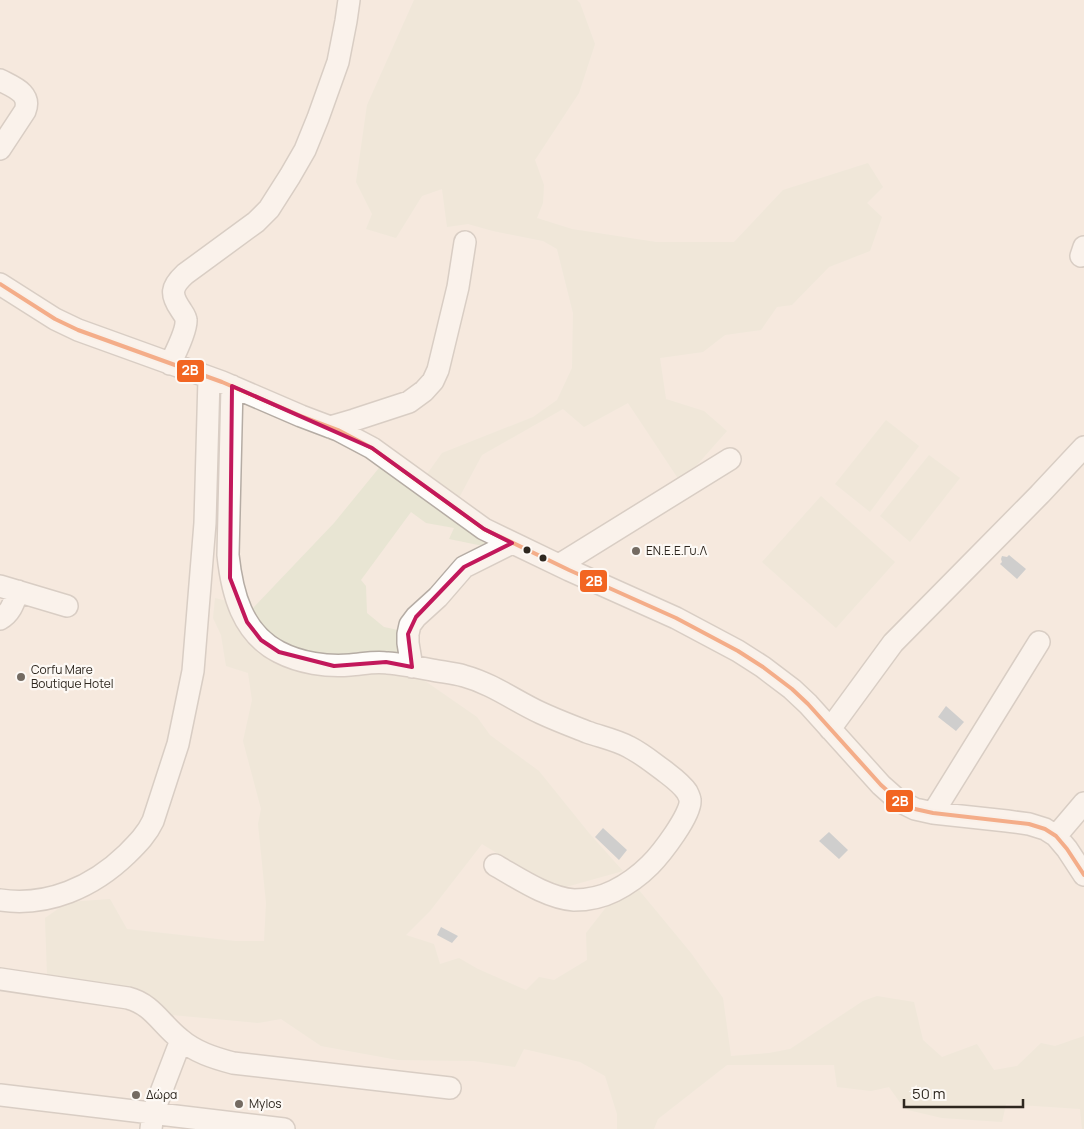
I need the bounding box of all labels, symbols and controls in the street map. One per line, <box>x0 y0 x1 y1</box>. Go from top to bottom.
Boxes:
line badge: 2B <box>176 359 205 383</box>
text: 2B <box>181 360 199 379</box>
place label: ΕΝ.Ε.Ε.Γυ.Λ <box>646 542 708 559</box>
unlabelled marker <box>522 545 532 555</box>
marker: ΕΝ.Ε.Ε.Γυ.Λ <box>630 545 642 557</box>
unlabelled marker <box>538 553 548 563</box>
line badge: 2B <box>579 569 608 593</box>
text: 2B <box>585 571 603 590</box>
place label: Corfu Mare Boutique Hotel <box>31 661 114 692</box>
marker: Corfu Mare Boutique Hotel <box>15 671 27 683</box>
line badge: 2B <box>885 789 914 813</box>
text: 2B <box>891 791 909 810</box>
scale bar <box>904 1076 1023 1108</box>
text: 50 m <box>912 1083 946 1104</box>
place label: Δώρα <box>146 1086 177 1103</box>
marker: Δώρα <box>130 1089 142 1101</box>
place label: Mylos <box>249 1095 282 1112</box>
marker: Mylos <box>233 1098 245 1110</box>

